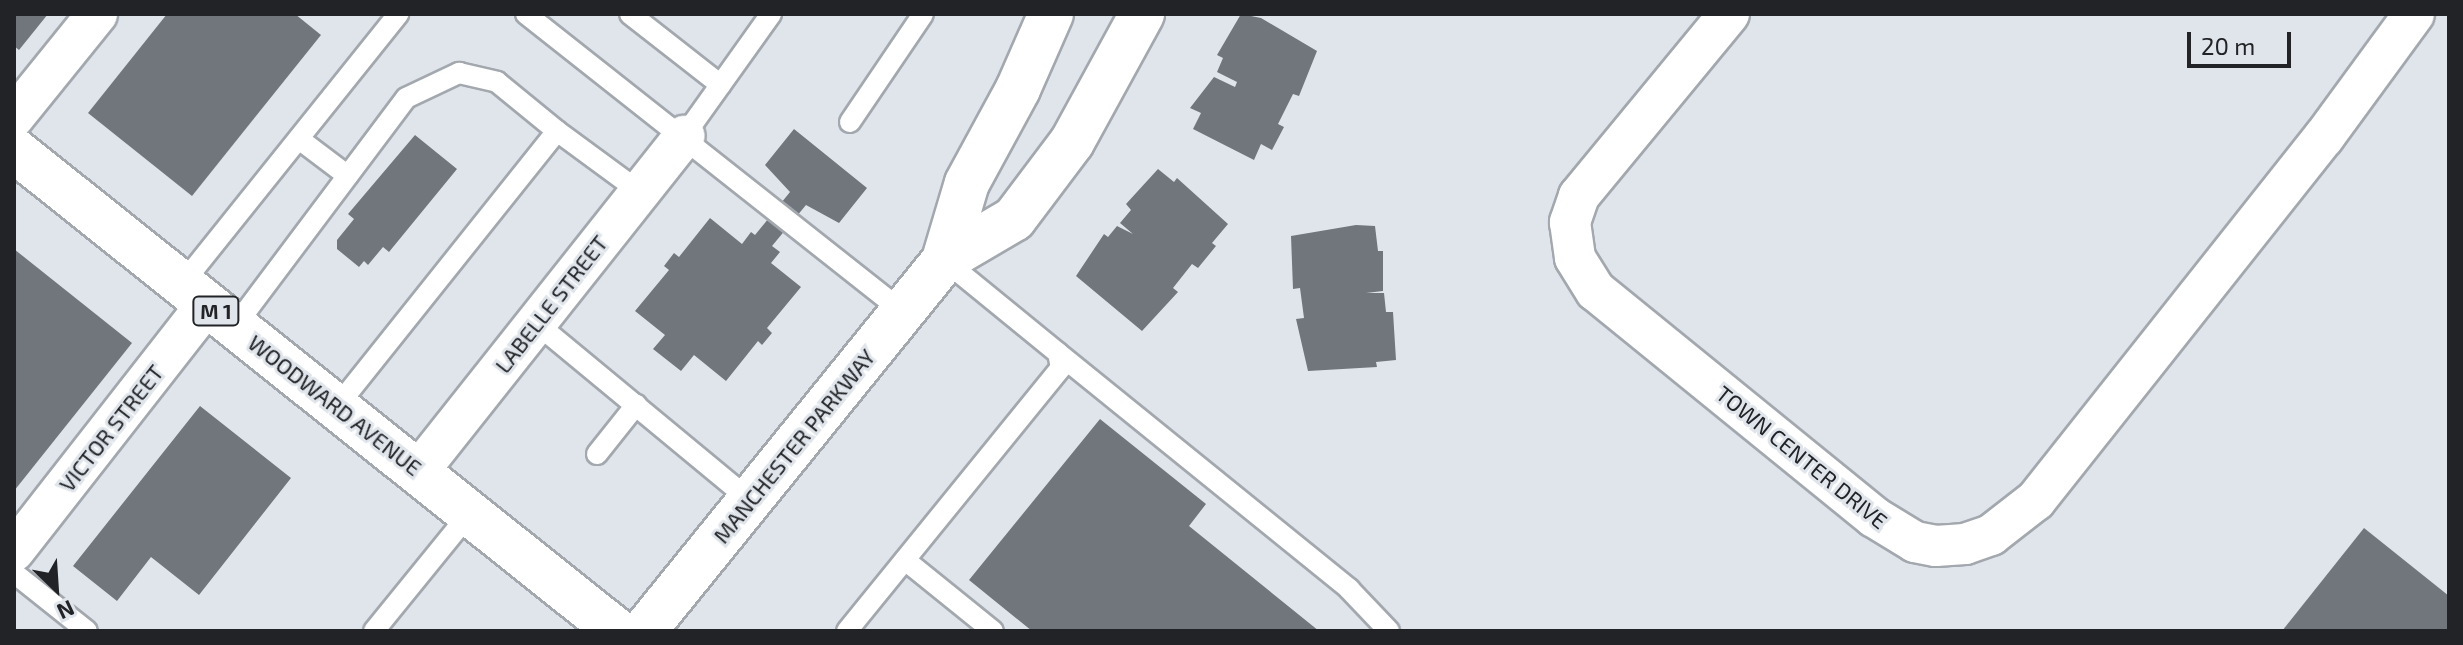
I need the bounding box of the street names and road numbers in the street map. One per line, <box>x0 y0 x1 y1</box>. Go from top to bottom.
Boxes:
street label: LABELLE STREET <box>489 230 613 378</box>
road number: M 1 <box>192 295 240 327</box>
street label: WOODWARD AVENUE <box>243 329 427 481</box>
street label: MANCHESTER PARKWAY <box>708 344 880 548</box>
street label: VICTOR STREET <box>53 359 169 497</box>
street label: TOWN CENTER DRIVE <box>1711 380 1893 534</box>

